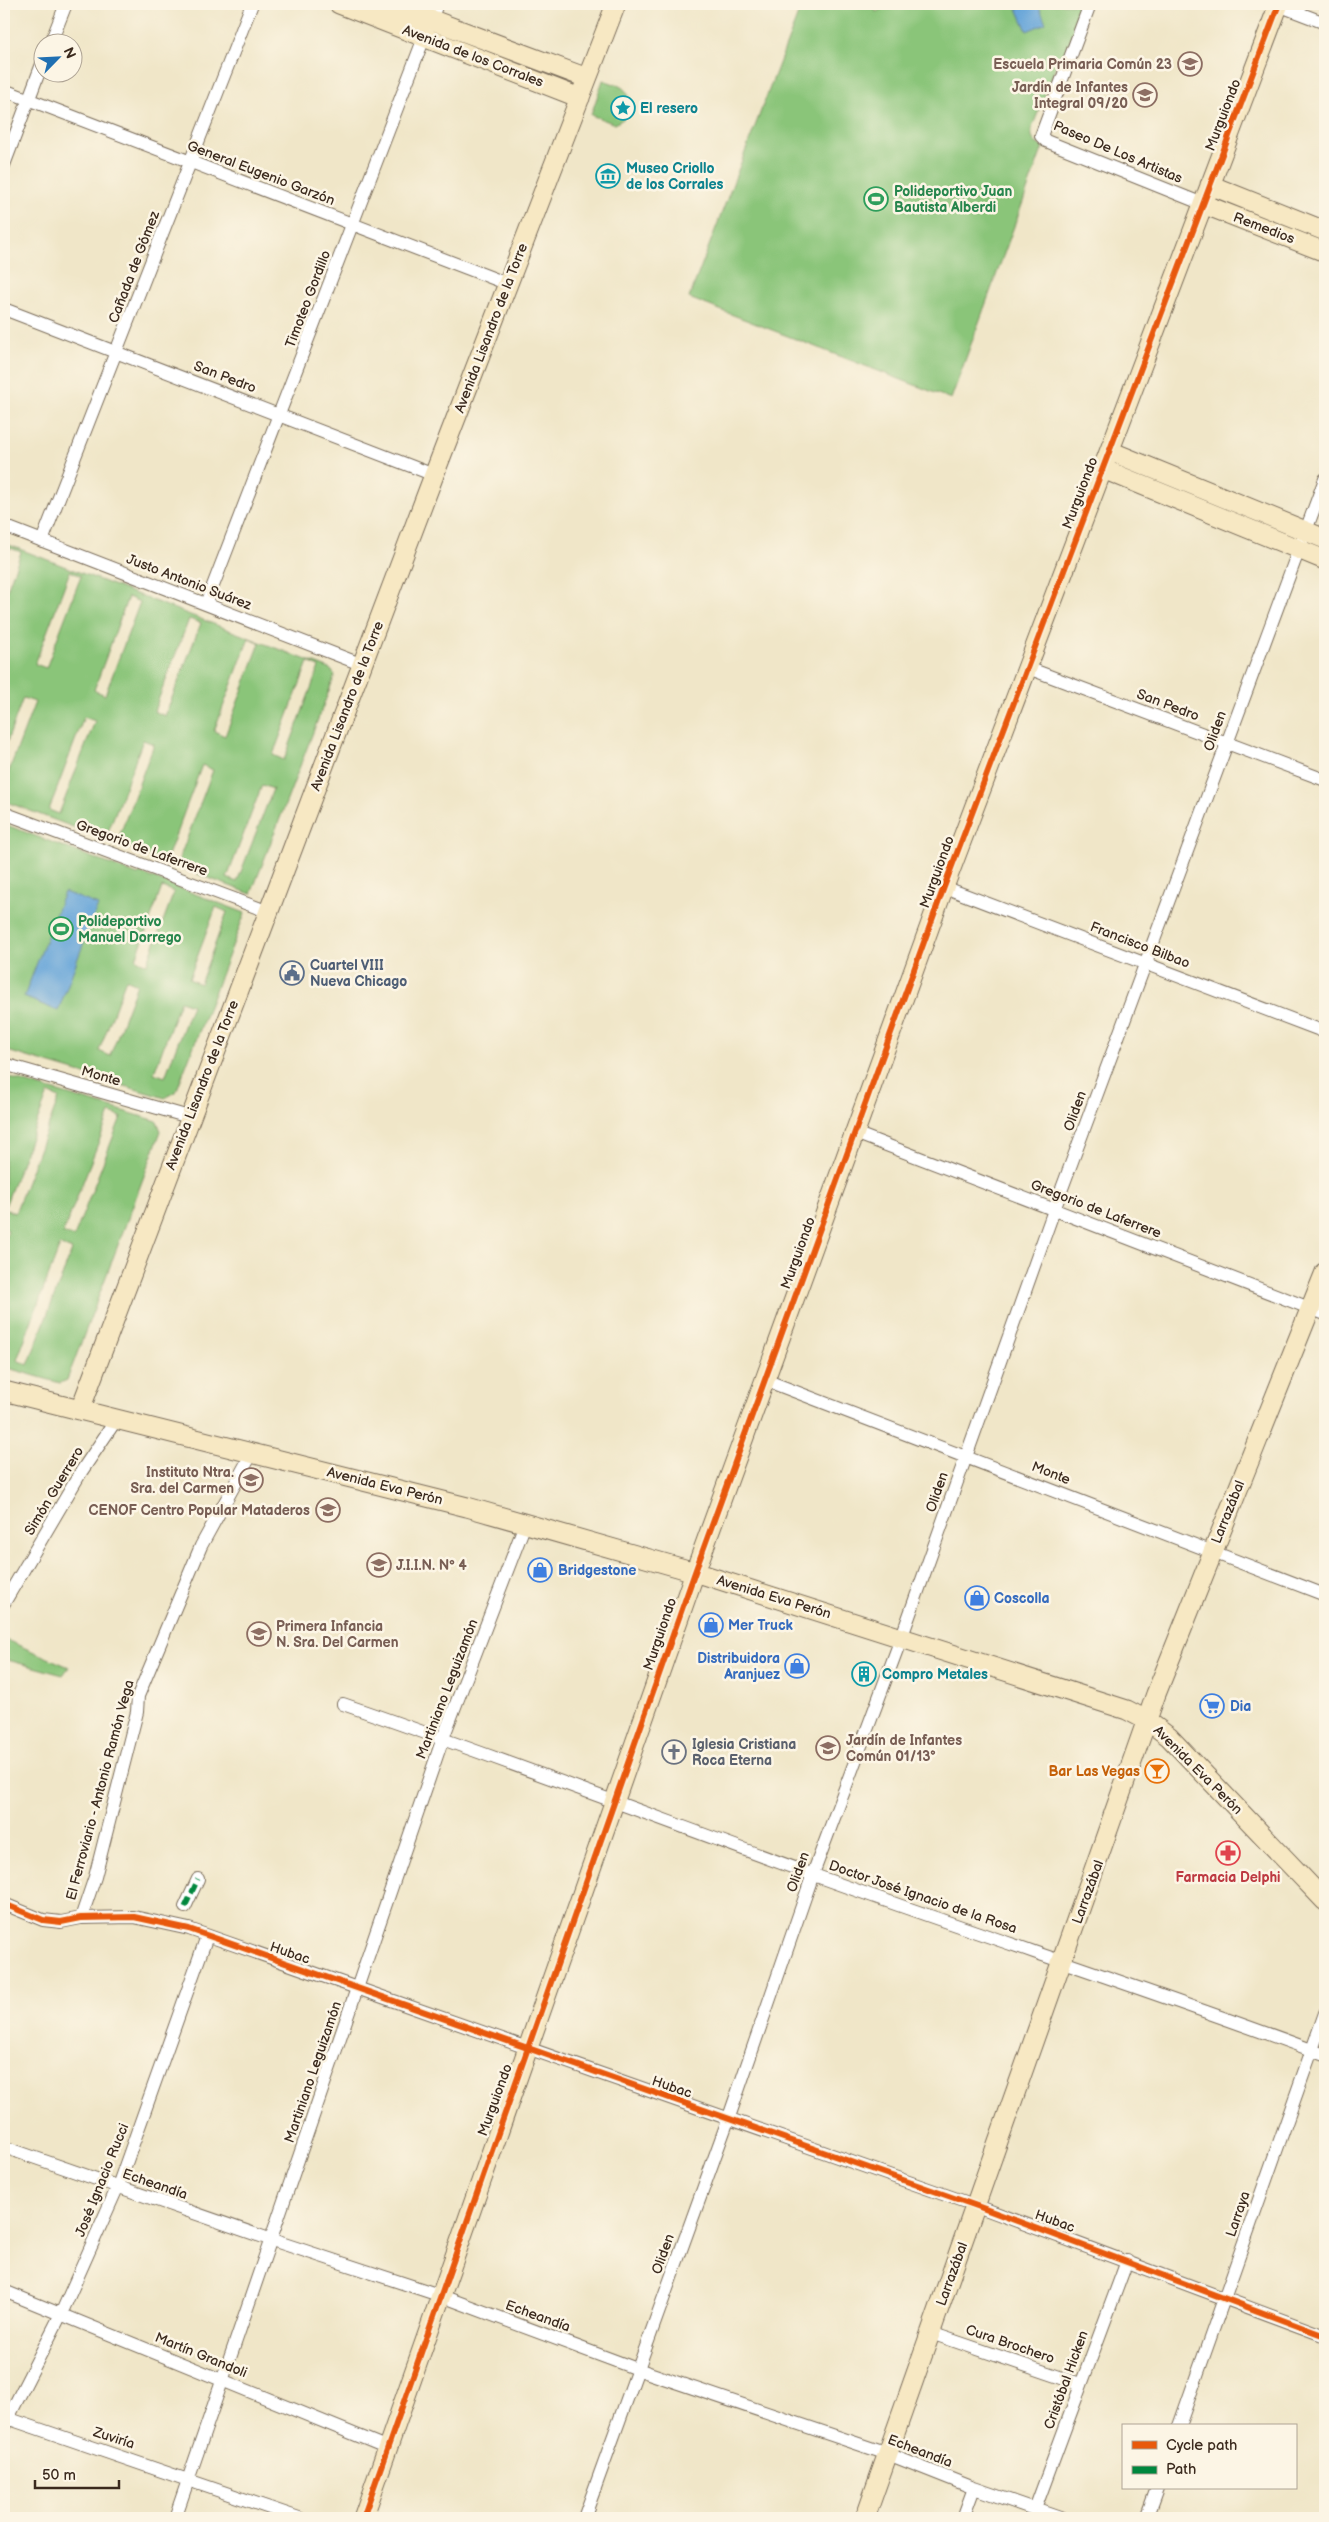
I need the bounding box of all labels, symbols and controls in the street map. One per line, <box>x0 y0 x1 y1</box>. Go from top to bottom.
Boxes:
street label: Avenida de los Corrales <box>400 21 546 91</box>
north arrow <box>32 32 82 82</box>
text: N <box>60 45 79 61</box>
school or university icon: Escuela Primaria Común 23 <box>1177 51 1203 77</box>
place label: Escuela Primaria Común 23 <box>993 56 1172 73</box>
street label: Murguiondo <box>1202 77 1245 153</box>
place label: Jardín de Infantes Integral 09/20 <box>1012 79 1128 112</box>
school or university icon: Jardín de Infantes Integral 09/20 <box>1132 82 1158 108</box>
place icon: El resero <box>610 95 636 121</box>
place label: El resero <box>640 100 698 117</box>
street label: Paseo De Los Artistas <box>1051 117 1185 187</box>
street label: General Eugenio Garzón <box>185 137 337 209</box>
place label: Museo Criollo de los Corrales <box>626 160 724 193</box>
museum icon: Museo Criollo de los Corrales <box>595 163 621 189</box>
place label: Polideportivo Juan Bautista Alberdi <box>894 183 1012 216</box>
sports icon: Polideportivo Juan Bautista Alberdi <box>863 186 889 212</box>
street label: Cañada de Gómez <box>105 208 163 325</box>
street label: Remedios <box>1231 209 1297 247</box>
street label: Avenida Lisandro de la Torre <box>451 241 531 415</box>
street label: Timoteo Gordillo <box>282 248 334 350</box>
street label: San Pedro <box>191 357 259 397</box>
street label: Murguiondo <box>1059 455 1102 531</box>
street label: Justo Antonio Suárez <box>124 550 254 614</box>
street label: Avenida Lisandro de la Torre <box>307 619 387 793</box>
street label: San Pedro <box>1134 685 1202 725</box>
street label: Oliden <box>1200 709 1230 753</box>
street label: Gregorio de Laferrere <box>74 816 210 880</box>
street label: Murguiondo <box>916 834 958 910</box>
place label: Polideportivo Manuel Dorrego <box>78 913 182 946</box>
sports icon: Polideportivo Manuel Dorrego <box>48 916 74 942</box>
street label: Francisco Bilbao <box>1088 918 1192 972</box>
place label: Cuartel VIII Nueva Chicago <box>310 957 407 990</box>
public building icon: Cuartel VIII Nueva Chicago <box>279 960 305 986</box>
street label: Avenida Lisandro de la Torre <box>162 998 242 1172</box>
street label: Monte <box>79 1062 123 1090</box>
street label: Oliden <box>1060 1089 1090 1133</box>
street label: Gregorio de Laferrere <box>1028 1176 1164 1242</box>
street label: Murguiondo <box>777 1215 819 1291</box>
street label: Simón Guerrero <box>21 1444 87 1538</box>
street label: Monte <box>1029 1458 1073 1488</box>
street label: Avenida Eva Perón <box>325 1463 445 1509</box>
place label: Instituto Ntra. Sra. del Carmen <box>130 1464 234 1497</box>
school or university icon: Instituto Ntra. Sra. del Carmen <box>238 1467 264 1493</box>
street label: Oliden <box>922 1470 952 1514</box>
street label: Larrazábal <box>1208 1478 1248 1546</box>
school or university icon: CENOF Centro Popular Mataderos <box>315 1497 341 1523</box>
place label: CENOF Centro Popular Mataderos <box>89 1502 310 1519</box>
school or university icon: J.I.I.N. Nº 4 <box>366 1552 392 1578</box>
place label: J.I.I.N. Nº 4 <box>396 1557 468 1574</box>
shop icon: Bridgestone <box>527 1557 553 1583</box>
place label: Bridgestone <box>558 1562 636 1579</box>
street label: Avenida Eva Perón <box>715 1572 833 1623</box>
shop icon: Coscolla <box>964 1585 990 1611</box>
place label: Coscolla <box>994 1590 1050 1607</box>
street label: Murguiondo <box>640 1595 680 1673</box>
shop icon: Mer Truck <box>698 1612 724 1638</box>
street label: Martiniano Leguizamón <box>412 1617 482 1761</box>
place label: Mer Truck <box>728 1617 794 1634</box>
place label: Primera Infancia N. Sra. Del Carmen <box>276 1618 399 1651</box>
school or university icon: Primera Infancia N. Sra. Del Carmen <box>246 1621 272 1647</box>
place label: Distribuidora Aranjuez <box>697 1650 780 1683</box>
shop icon: Distribuidora Aranjuez <box>784 1653 810 1679</box>
building icon: Compro Metales <box>851 1661 877 1687</box>
place label: Compro Metales <box>882 1666 988 1683</box>
street label: El Ferroviario - Antonio Ramón Vega <box>62 1678 138 1902</box>
supermarket icon: Dia <box>1199 1693 1225 1719</box>
place label: Dia <box>1230 1698 1251 1715</box>
street label: Avenida Eva Perón <box>1150 1722 1246 1818</box>
place label: Jardín de Infantes Común 01/13° <box>846 1732 962 1765</box>
school or university icon: Jardín de Infantes Común 01/13° <box>815 1735 841 1761</box>
place label: Iglesia Cristiana Roca Eterna <box>692 1736 796 1769</box>
church icon: Iglesia Cristiana Roca Eterna <box>661 1739 687 1765</box>
bar icon: Bar Las Vegas <box>1144 1758 1170 1784</box>
place label: Bar Las Vegas <box>1048 1763 1140 1780</box>
pharmacy icon: Farmacia Delphi <box>1215 1840 1241 1866</box>
street label: Oliden <box>783 1850 813 1894</box>
street label: Doctor José Ignacio de la Rosa <box>827 1857 1019 1937</box>
street label: Larrazábal <box>1069 1858 1107 1926</box>
place label: Farmacia Delphi <box>1176 1869 1281 1886</box>
street label: Hubac <box>268 1938 312 1968</box>
street label: Martiniano Leguizamón <box>281 1999 345 2145</box>
street label: Murguiondo <box>474 2062 516 2138</box>
street label: Hubac <box>650 2072 694 2102</box>
street label: José Ignacio Rucci <box>72 2121 132 2239</box>
street label: Echeandía <box>120 2165 190 2203</box>
street label: Larraya <box>1222 2189 1254 2239</box>
street label: Hubac <box>1033 2206 1077 2236</box>
street label: Oliden <box>648 2232 678 2276</box>
street label: Larrazábal <box>933 2240 971 2308</box>
street label: Echeandía <box>503 2296 573 2336</box>
street label: Cura Brochero <box>963 2321 1057 2367</box>
street label: Cristóbal Hicken <box>1040 2328 1092 2432</box>
street label: Martín Grandoli <box>152 2329 250 2381</box>
street label: Zuviría <box>90 2423 137 2453</box>
legend <box>1122 2424 1296 2490</box>
street label: Echeandía <box>885 2431 955 2471</box>
text: Cycle path <box>1166 2436 1237 2455</box>
scale bar <box>35 2457 119 2489</box>
text: Path <box>1166 2460 1196 2479</box>
text: 50 m <box>42 2466 76 2485</box>

